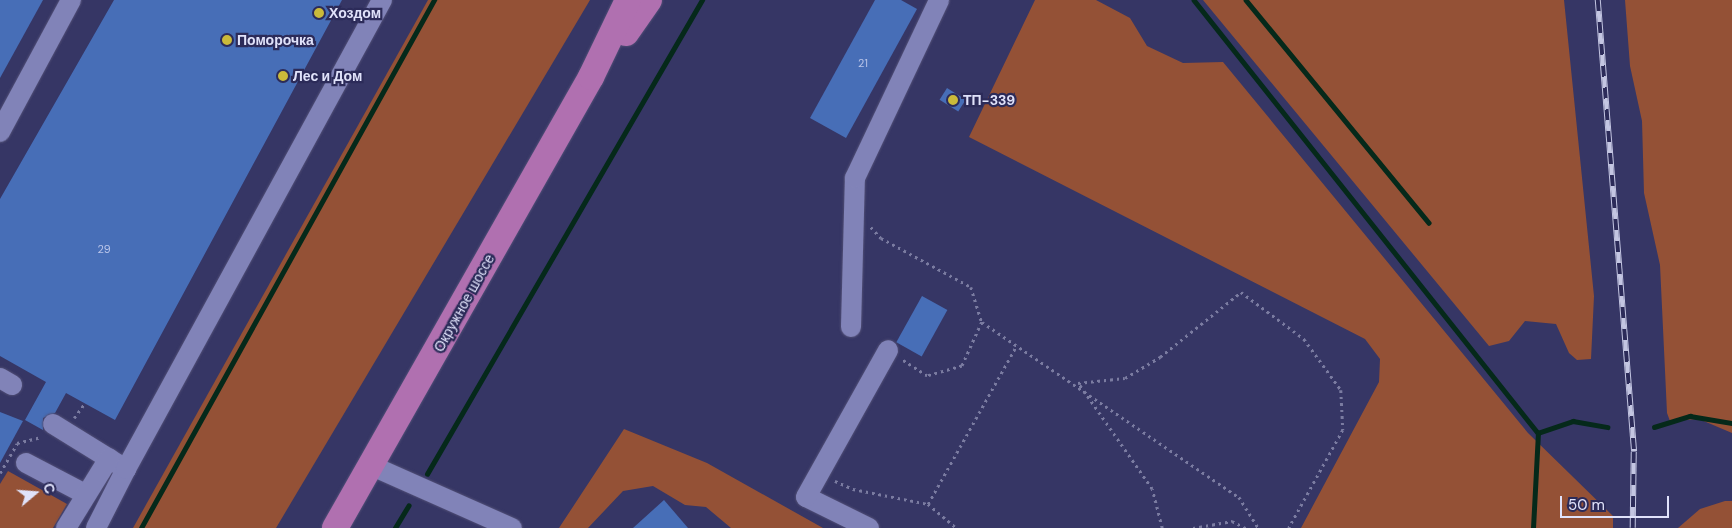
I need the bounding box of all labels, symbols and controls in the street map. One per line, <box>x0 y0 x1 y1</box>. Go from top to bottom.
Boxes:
place label: Хоздом <box>329 5 381 21</box>
marker: Хоздом <box>313 7 325 19</box>
place label: Поморочка <box>237 32 314 48</box>
marker: Поморочка <box>221 34 233 46</box>
house number: 21 <box>858 56 868 70</box>
place label: Лес и Дом <box>293 68 362 84</box>
marker: Лес и Дом <box>277 70 289 82</box>
place label: ТП-339 <box>963 92 1015 108</box>
marker: ТП-339 <box>947 94 959 106</box>
house number: 29 <box>97 242 111 256</box>
street label: Окружное шоссе <box>430 251 498 355</box>
north arrow <box>10 468 60 518</box>
text: С <box>39 481 59 496</box>
scale bar <box>1562 486 1671 518</box>
text: 50 m <box>1568 495 1605 515</box>

